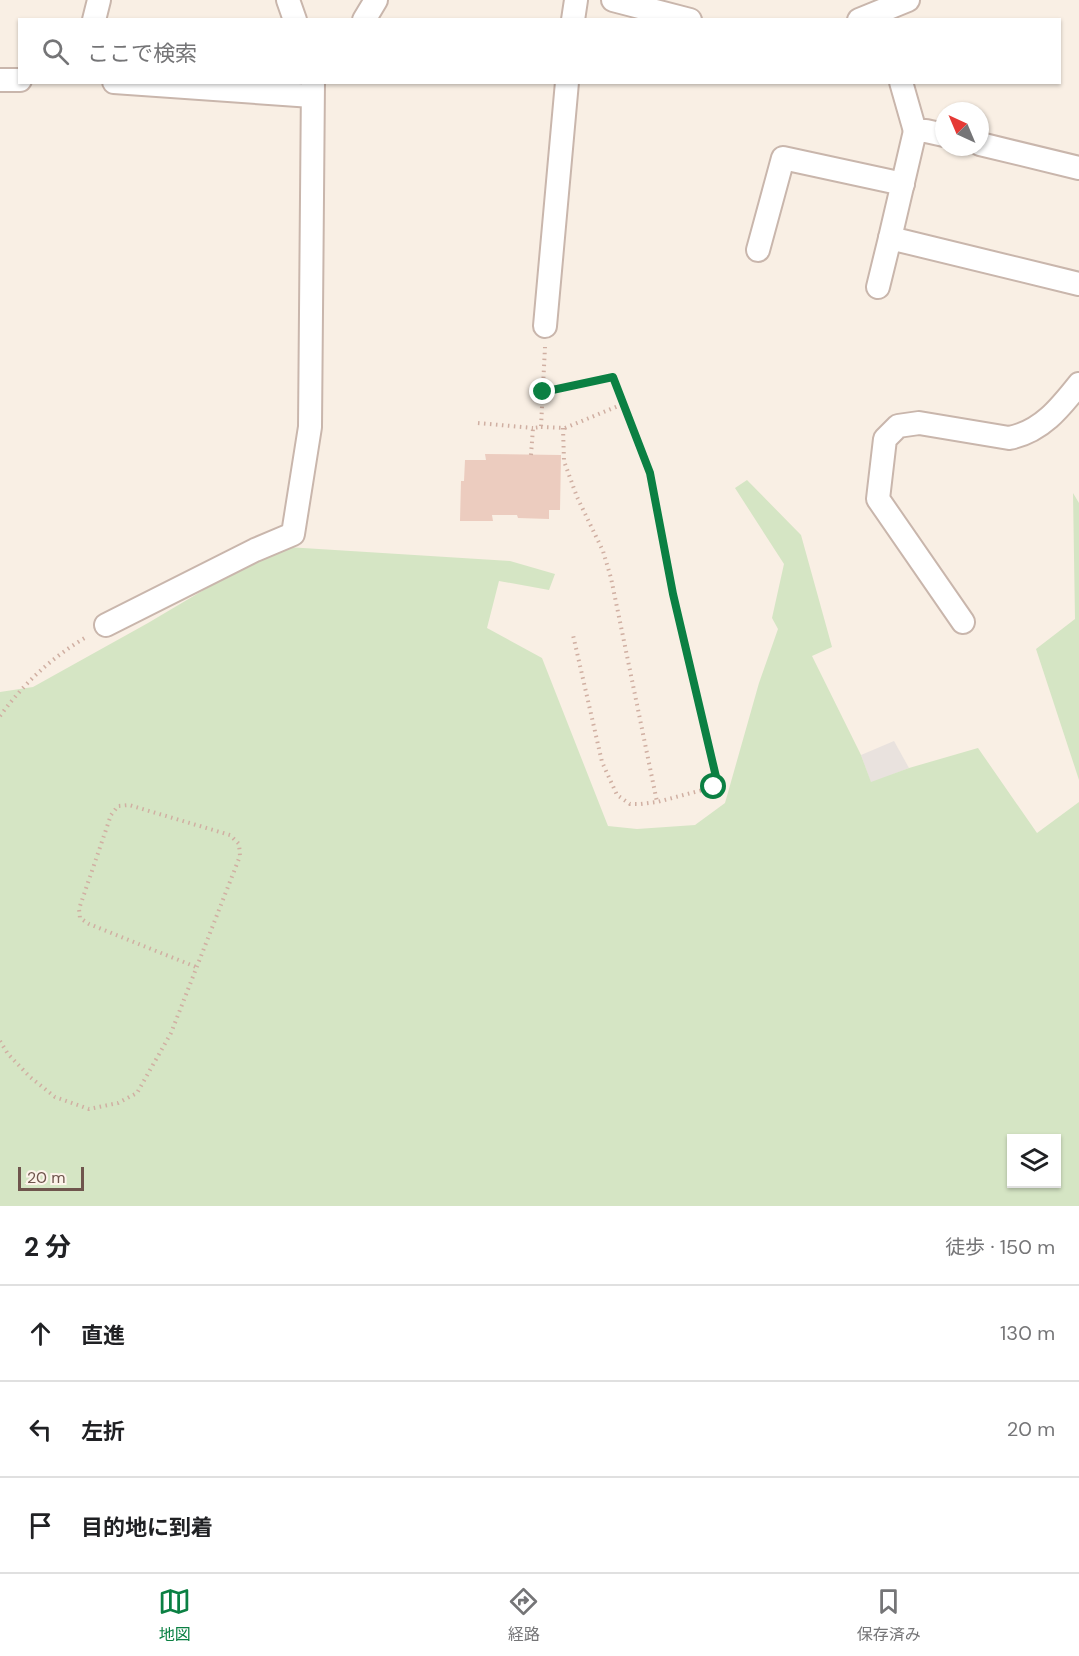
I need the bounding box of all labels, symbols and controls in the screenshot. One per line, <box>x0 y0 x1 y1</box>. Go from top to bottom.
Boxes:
search box <box>18 18 1061 84</box>
icon: search <box>39 35 72 68</box>
text: ここで検索 <box>87 39 197 68</box>
north arrow <box>935 102 989 156</box>
route end <box>529 378 555 404</box>
route start <box>700 773 726 799</box>
map controls <box>1007 1134 1061 1188</box>
button: layers <box>1007 1134 1061 1188</box>
scale bar <box>18 1164 84 1192</box>
text: 20 m <box>27 1167 66 1188</box>
text: 2 分 <box>24 1230 71 1264</box>
text: 徒歩 · 150 m <box>945 1234 1055 1260</box>
icon: ahead <box>24 1317 57 1350</box>
text: 130 m <box>1000 1320 1055 1346</box>
text: 直進 <box>81 1321 125 1350</box>
icon: left <box>24 1413 57 1446</box>
text: 20 m <box>1007 1416 1055 1442</box>
text: 左折 <box>81 1417 125 1446</box>
icon: arrive <box>24 1509 57 1542</box>
text: 目的地に到着 <box>81 1513 213 1542</box>
tab: 地図 <box>158 1585 191 1645</box>
tab: 経路 <box>507 1585 540 1645</box>
tab: 保存済み <box>857 1585 921 1645</box>

